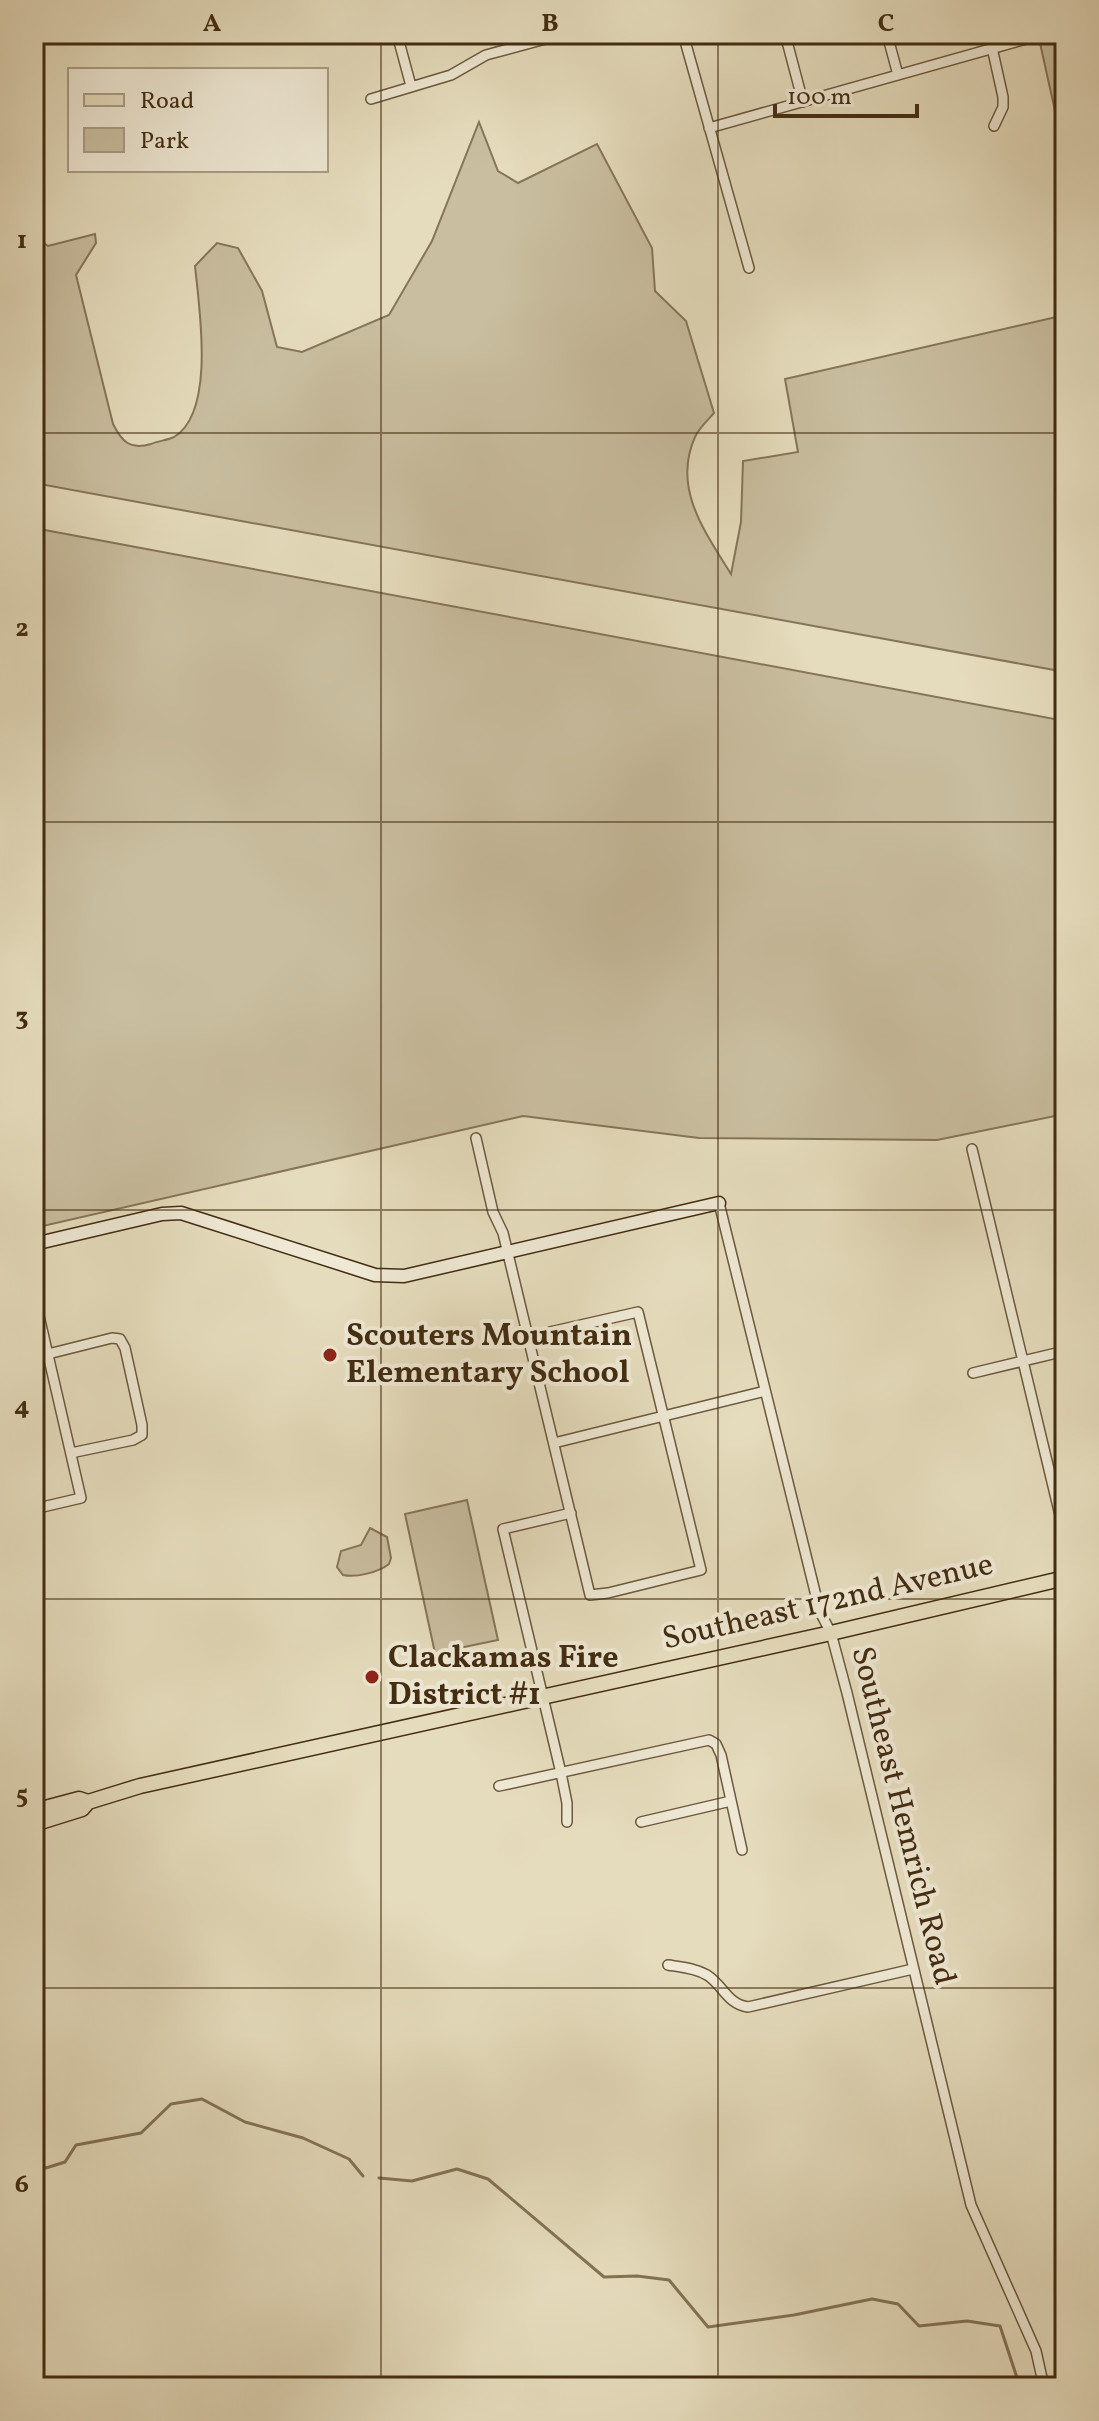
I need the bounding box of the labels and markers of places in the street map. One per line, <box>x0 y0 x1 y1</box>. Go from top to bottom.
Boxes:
place label: Scouters Mountain Elementary School <box>346 1315 632 1396</box>
marker: Scouters Mountain Elementary School <box>321 1346 339 1364</box>
place label: Clackamas Fire District #1 <box>388 1637 619 1718</box>
marker: Clackamas Fire District #1 <box>363 1668 381 1686</box>

